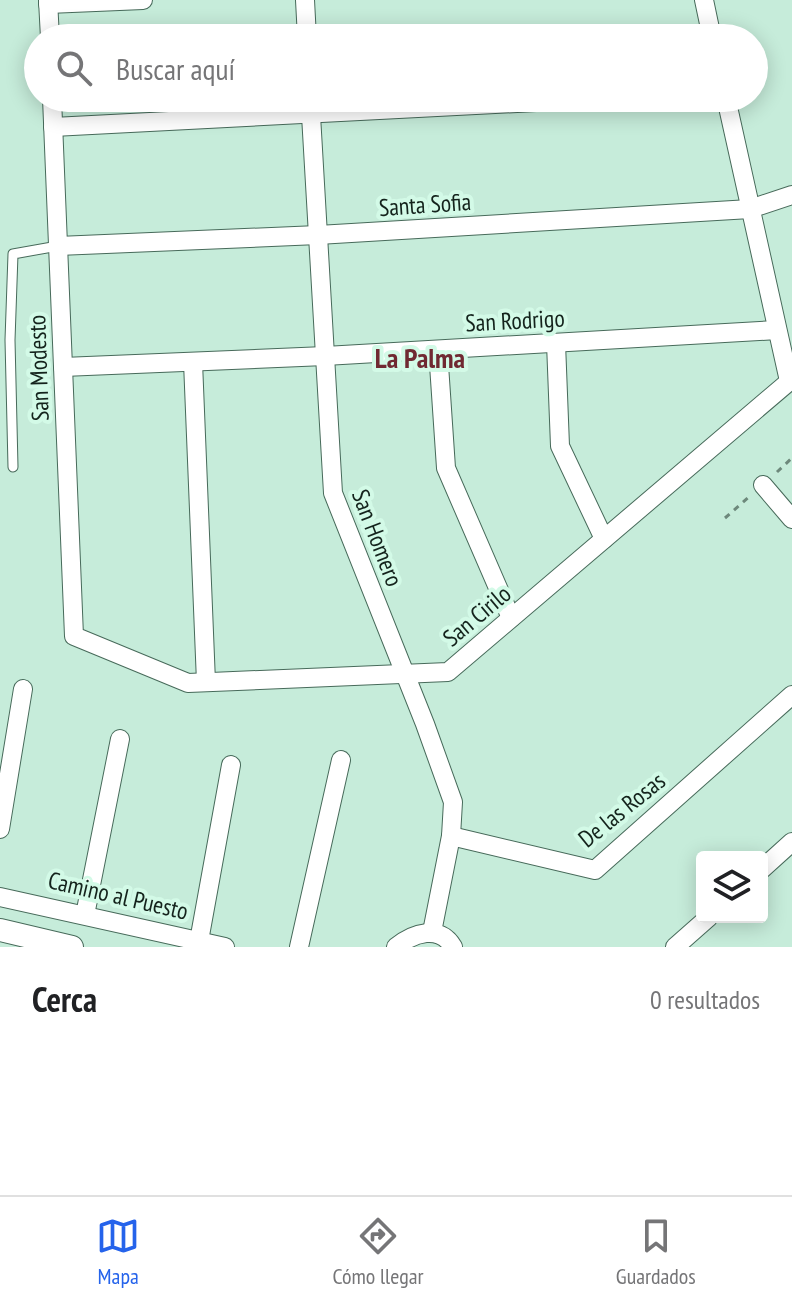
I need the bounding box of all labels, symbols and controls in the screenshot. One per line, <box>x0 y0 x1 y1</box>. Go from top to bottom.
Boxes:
search box <box>24 24 768 112</box>
icon: search <box>52 46 96 90</box>
text: Buscar aquí <box>116 49 235 88</box>
street label: Santa Sofia <box>378 186 472 223</box>
street label: San Rodrigo <box>465 302 565 339</box>
street label: San Modesto <box>21 314 56 422</box>
district label: La Palma <box>375 339 465 376</box>
street label: San Homero <box>345 485 410 591</box>
street label: San Cirilo <box>436 578 517 653</box>
street label: De las Rosas <box>572 765 671 854</box>
map controls <box>696 851 768 923</box>
button: layers <box>696 851 768 923</box>
street label: Camino al Puesto <box>45 864 191 927</box>
text: Cerca <box>32 977 97 1021</box>
text: 0 resultados <box>650 983 760 1016</box>
tab: Mapa <box>96 1214 140 1290</box>
tab: Cómo llegar <box>333 1214 423 1290</box>
tab: Guardados <box>616 1214 696 1290</box>

